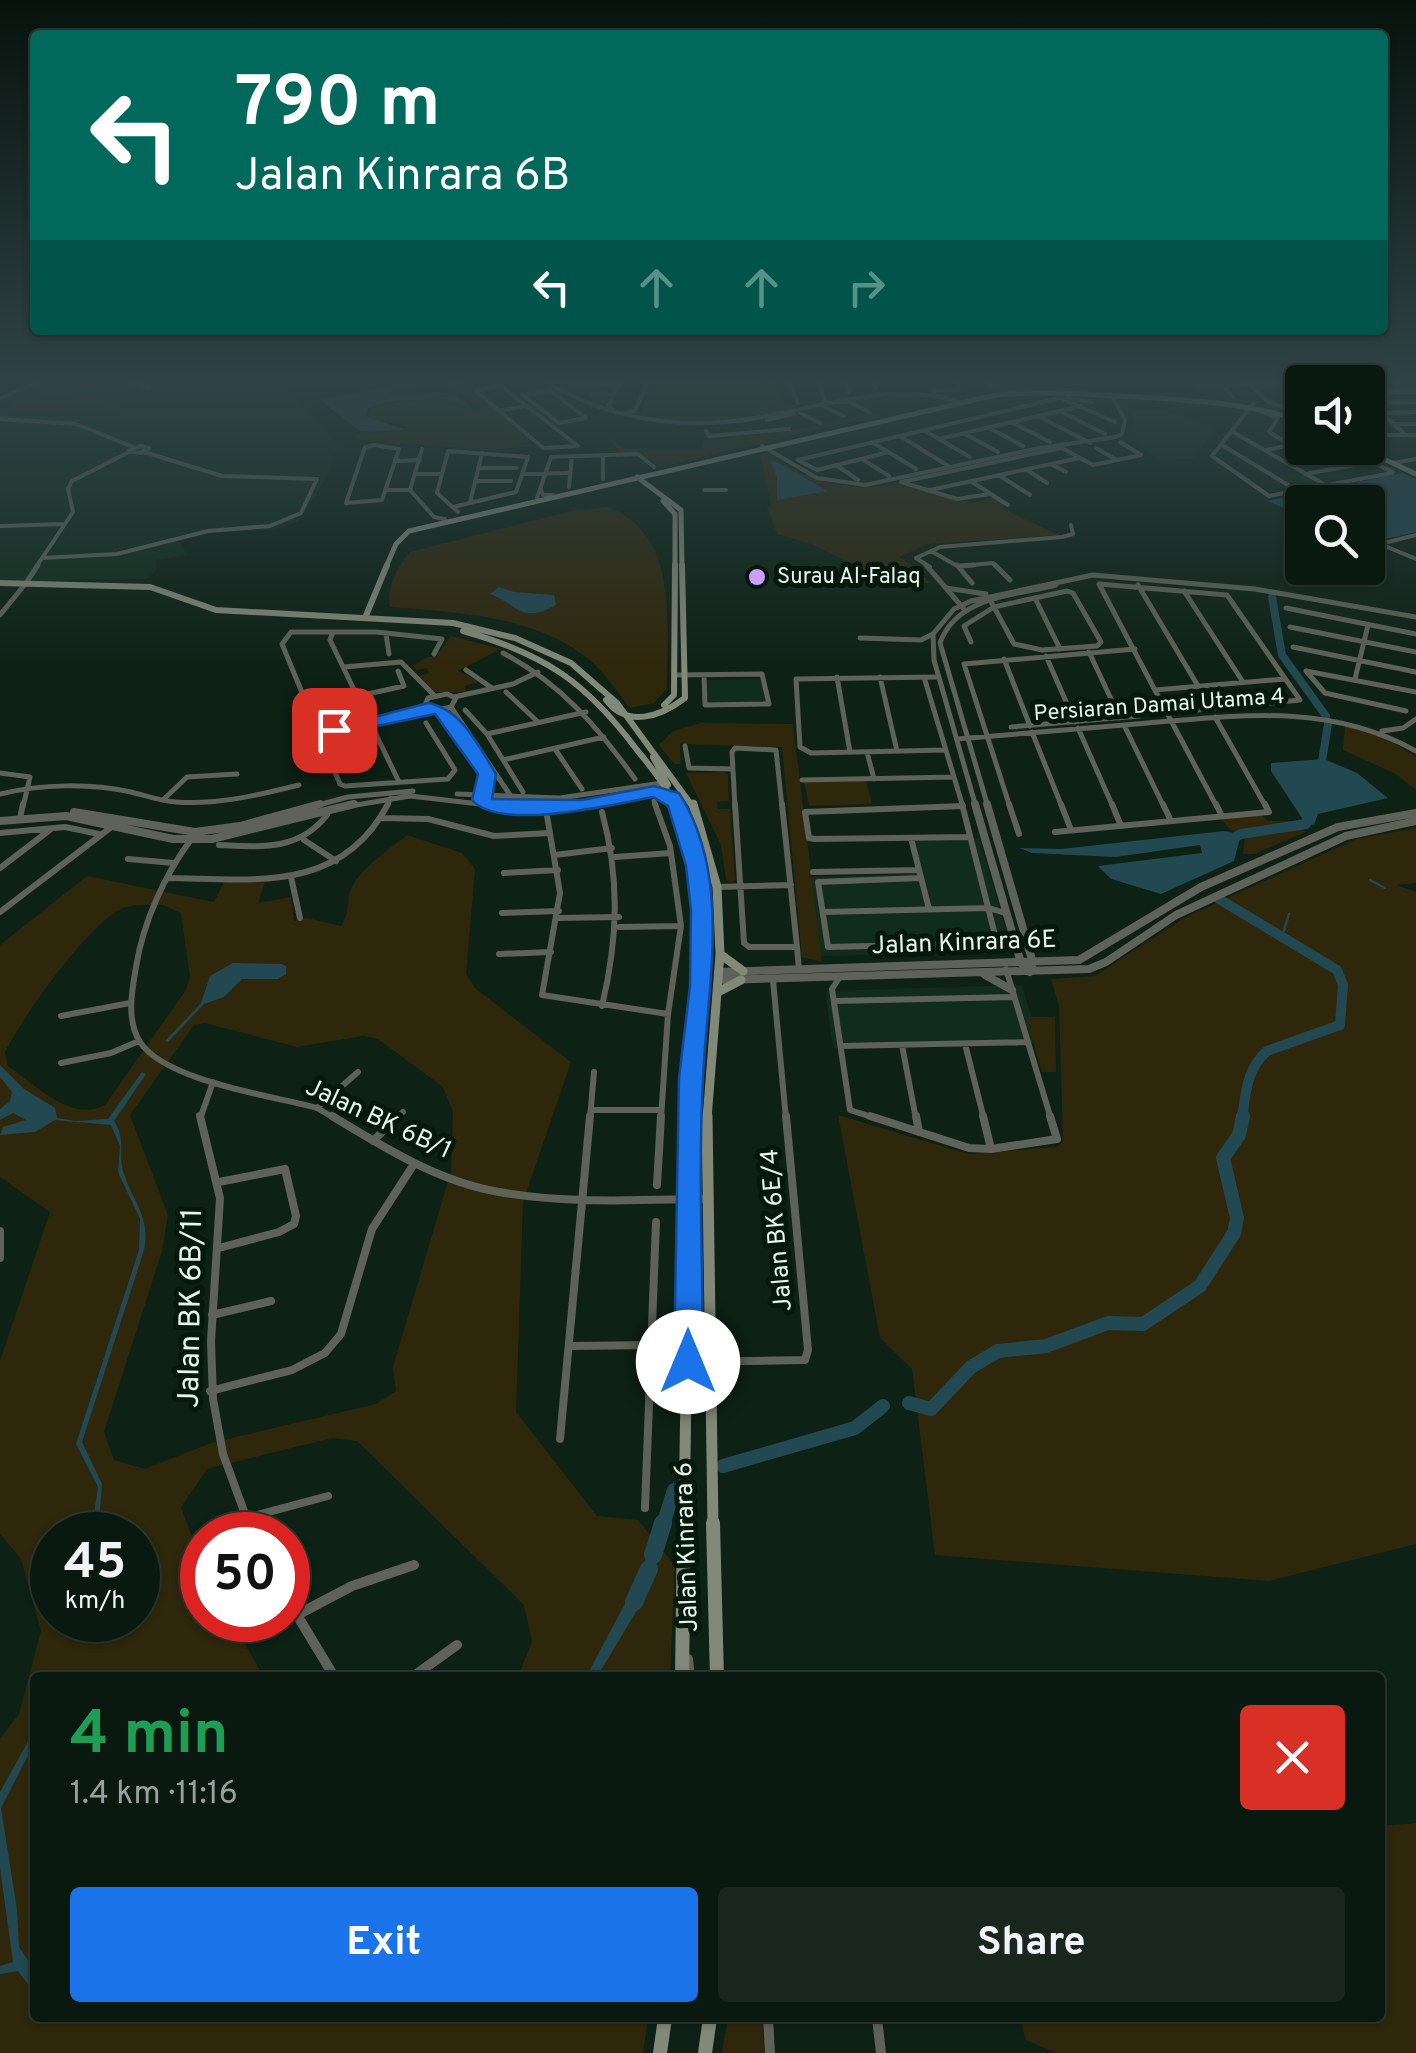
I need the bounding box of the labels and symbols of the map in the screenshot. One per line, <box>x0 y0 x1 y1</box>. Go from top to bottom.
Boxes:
place label: Surau Al-Falaq <box>777 564 921 591</box>
marker: Surau Al-Falaq <box>746 566 768 588</box>
street label: Persiaran Damai Utama 4 <box>1033 684 1285 728</box>
pin <box>292 688 377 773</box>
street label: Jalan Kinrara 6E <box>871 925 1057 963</box>
street label: Jalan BK 6B/1 <box>300 1072 456 1168</box>
street label: Jalan BK 6E/4 <box>755 1147 801 1313</box>
street label: Jalan BK 6B/11 <box>172 1208 212 1408</box>
position arrow <box>636 1310 740 1414</box>
street label: Jalan Kinrara 6 <box>669 1462 707 1632</box>
speed limit sign: 50 <box>180 1512 310 1642</box>

